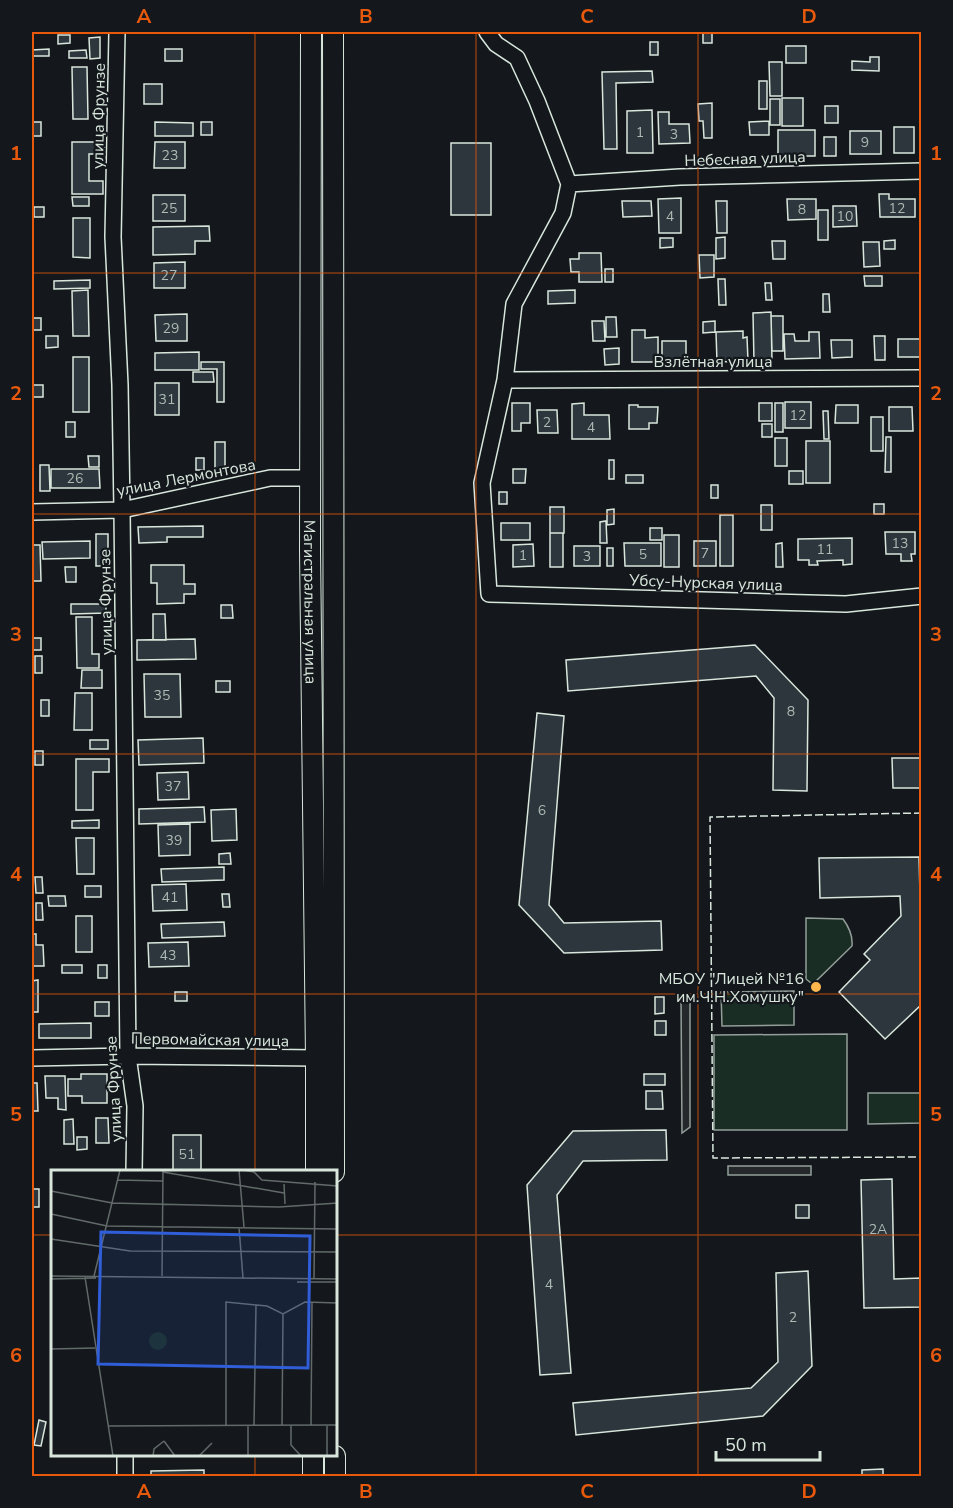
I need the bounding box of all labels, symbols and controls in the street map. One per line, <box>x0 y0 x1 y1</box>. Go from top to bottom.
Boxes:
text: A <box>137 3 152 30</box>
text: B <box>359 3 373 30</box>
text: C <box>580 3 594 30</box>
text: D <box>801 3 817 30</box>
street label: улица Фрунзе <box>87 63 111 169</box>
house number: 1 <box>636 123 644 142</box>
house number: 3 <box>670 125 678 144</box>
house number: 9 <box>861 133 869 152</box>
text: 1 <box>10 140 22 167</box>
text: 1 <box>930 140 942 167</box>
house number: 23 <box>162 146 178 165</box>
street label: Небесная улица <box>684 146 806 172</box>
house number: 25 <box>161 199 177 218</box>
house number: 12 <box>889 199 905 218</box>
house number: 8 <box>798 200 806 219</box>
house number: 4 <box>666 207 674 226</box>
house number: 10 <box>837 207 853 226</box>
house number: 27 <box>161 266 177 285</box>
house number: 29 <box>163 319 179 338</box>
street label: Взлётная улица <box>653 351 773 373</box>
text: 2 <box>10 380 22 407</box>
text: 2 <box>930 380 942 407</box>
house number: 31 <box>159 390 175 409</box>
house number: 12 <box>790 406 806 425</box>
house number: 2 <box>543 413 551 432</box>
house number: 4 <box>587 418 595 437</box>
street label: улица Лермонтова <box>115 454 258 502</box>
house number: 26 <box>67 469 83 488</box>
street label: Магистральная улица <box>298 520 322 684</box>
house number: 13 <box>892 534 908 553</box>
house number: 11 <box>817 540 833 559</box>
house number: 7 <box>701 544 709 563</box>
house number: 5 <box>639 545 647 564</box>
house number: 1 <box>519 546 527 565</box>
house number: 3 <box>583 547 591 566</box>
street label: улица Фрунзе <box>94 549 118 655</box>
street label: Убсу-Нурская улица <box>628 569 783 597</box>
text: 3 <box>10 621 22 648</box>
text: 3 <box>930 621 942 648</box>
house number: 35 <box>154 686 170 705</box>
house number: 8 <box>787 702 795 721</box>
house number: 37 <box>165 777 181 796</box>
house number: 6 <box>538 801 546 820</box>
house number: 39 <box>166 831 182 850</box>
text: 4 <box>10 861 22 888</box>
text: 4 <box>930 861 942 888</box>
house number: 41 <box>162 888 178 907</box>
house number: 43 <box>160 946 176 965</box>
place label: МБОУ "Лицей №16 им.Ч.Н.Хомушку" <box>659 968 804 1008</box>
marker: МБОУ "Лицей №16 им.Ч.Н.Хомушку" <box>809 980 823 994</box>
street label: Первомайская улица <box>131 1028 289 1052</box>
street label: улица Фрунзе <box>100 1035 128 1142</box>
text: 5 <box>10 1101 22 1128</box>
text: 5 <box>930 1101 942 1128</box>
house number: 51 <box>179 1145 195 1164</box>
inset map <box>51 1170 338 1457</box>
house number: 2А <box>869 1220 887 1239</box>
house number: 4 <box>545 1275 553 1294</box>
house number: 2 <box>789 1308 797 1327</box>
text: 6 <box>10 1342 22 1369</box>
text: 6 <box>930 1342 942 1369</box>
scale bar <box>716 1424 820 1462</box>
text: 50 m <box>725 1433 767 1457</box>
text: A <box>137 1478 152 1505</box>
text: B <box>359 1478 373 1505</box>
text: C <box>580 1478 594 1505</box>
text: D <box>801 1478 817 1505</box>

